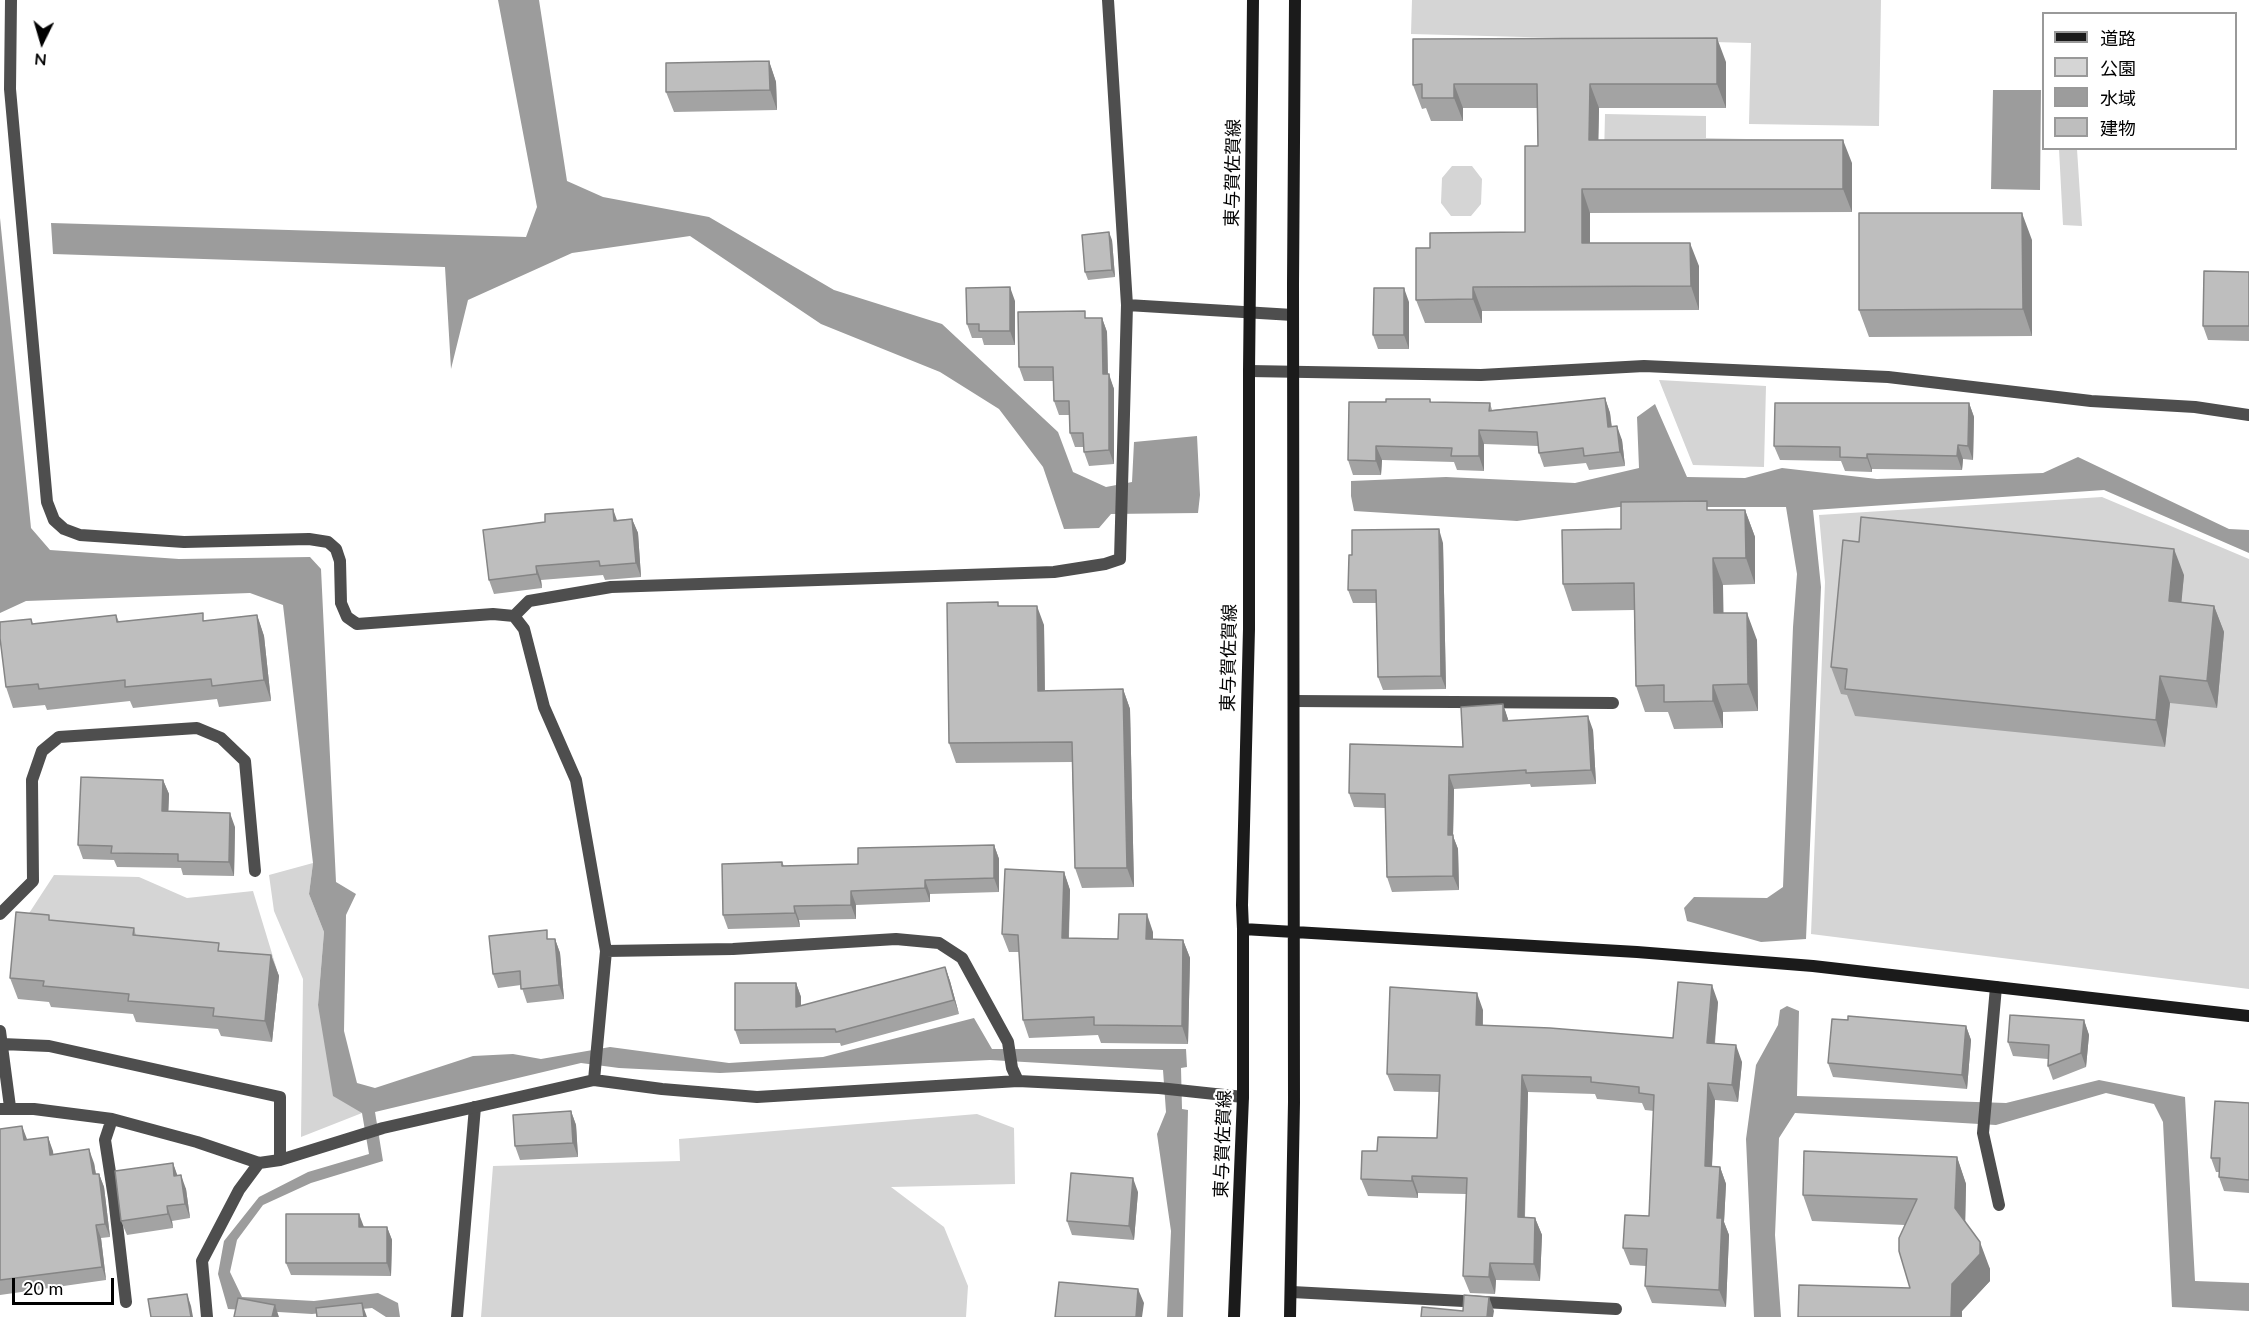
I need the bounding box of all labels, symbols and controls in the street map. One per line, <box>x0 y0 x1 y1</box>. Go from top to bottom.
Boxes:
north arrow <box>12 12 72 72</box>
legend <box>2042 12 2237 150</box>
text: 道路 <box>2100 27 2136 49</box>
text: N <box>33 50 47 70</box>
text: 公園 <box>2100 57 2136 79</box>
text: 水域 <box>2100 87 2136 109</box>
text: 建物 <box>2100 117 2136 139</box>
street label: 東与賀佐賀線 <box>1221 119 1245 227</box>
street label: 東与賀佐賀線 <box>1217 604 1241 712</box>
street label: 東与賀佐賀線 <box>1210 1090 1236 1198</box>
scale bar <box>15 1266 117 1304</box>
text: 20 m <box>23 1277 63 1299</box>

